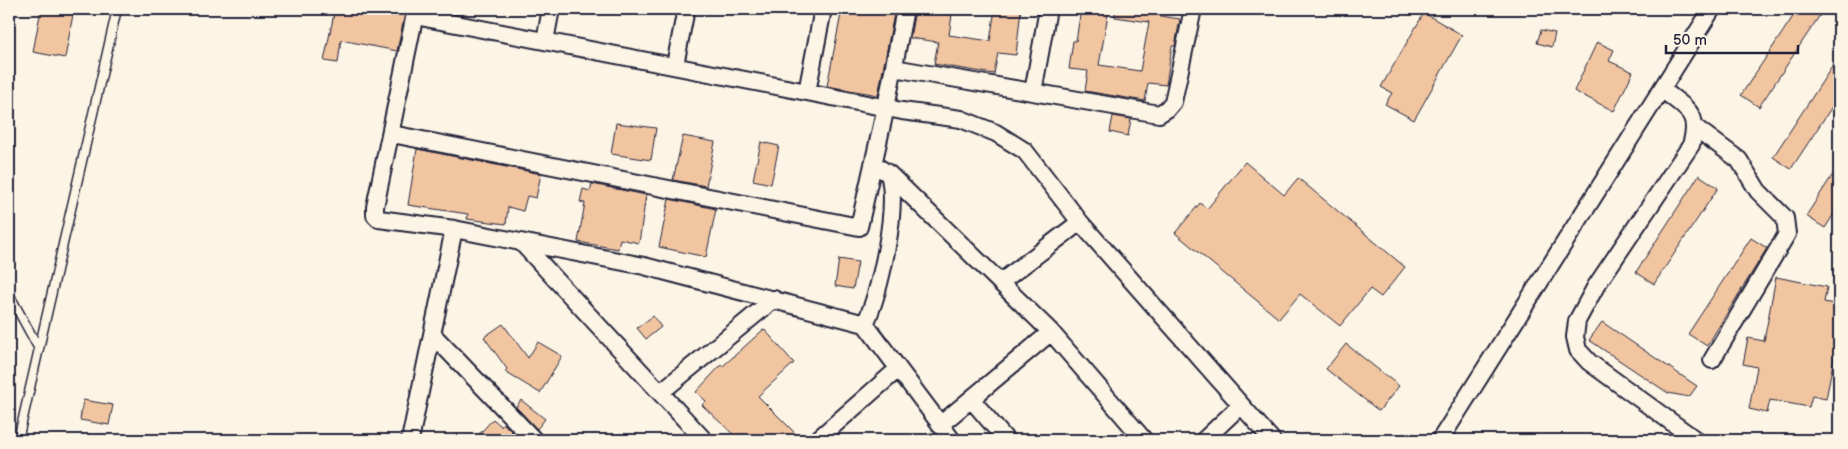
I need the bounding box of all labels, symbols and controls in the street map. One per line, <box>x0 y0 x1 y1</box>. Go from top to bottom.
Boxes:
scale bar <box>1666 22 1798 54</box>
text: 50 m <box>1673 31 1707 50</box>

